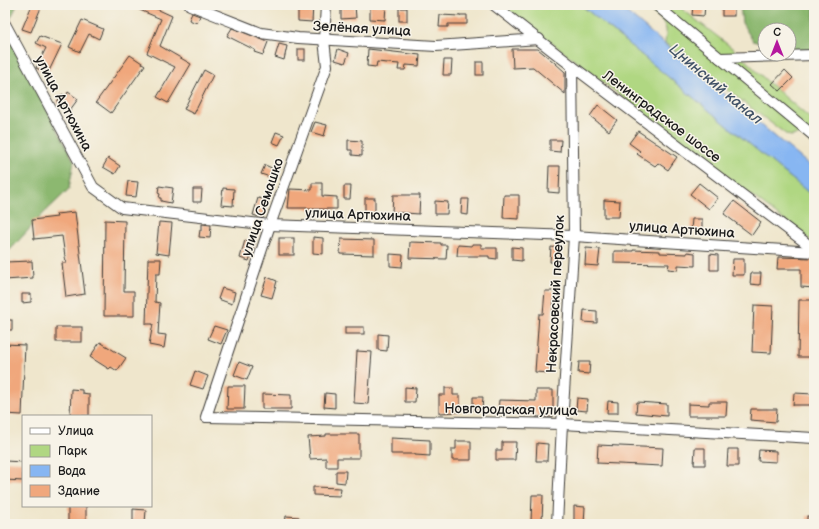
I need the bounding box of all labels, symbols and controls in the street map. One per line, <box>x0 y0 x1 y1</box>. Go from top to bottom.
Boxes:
street label: Зелёная улица <box>313 17 412 40</box>
north arrow <box>757 22 797 62</box>
text: С <box>773 26 781 39</box>
water label: Цнинский канал <box>665 40 767 129</box>
street label: улица Артюхина <box>31 53 96 155</box>
street label: Ленинградское шоссе <box>599 66 724 166</box>
street label: улица Семашко <box>238 156 287 258</box>
street label: улица Артюхина <box>305 204 412 225</box>
street label: Некрасовский переулок <box>543 214 568 373</box>
street label: улица Артюхина <box>629 217 736 242</box>
street label: Новгородская улица <box>444 400 579 419</box>
legend <box>22 415 152 507</box>
text: Улица <box>58 424 94 439</box>
text: Парк <box>58 444 88 459</box>
text: Вода <box>58 464 86 479</box>
text: Здание <box>58 484 100 499</box>

